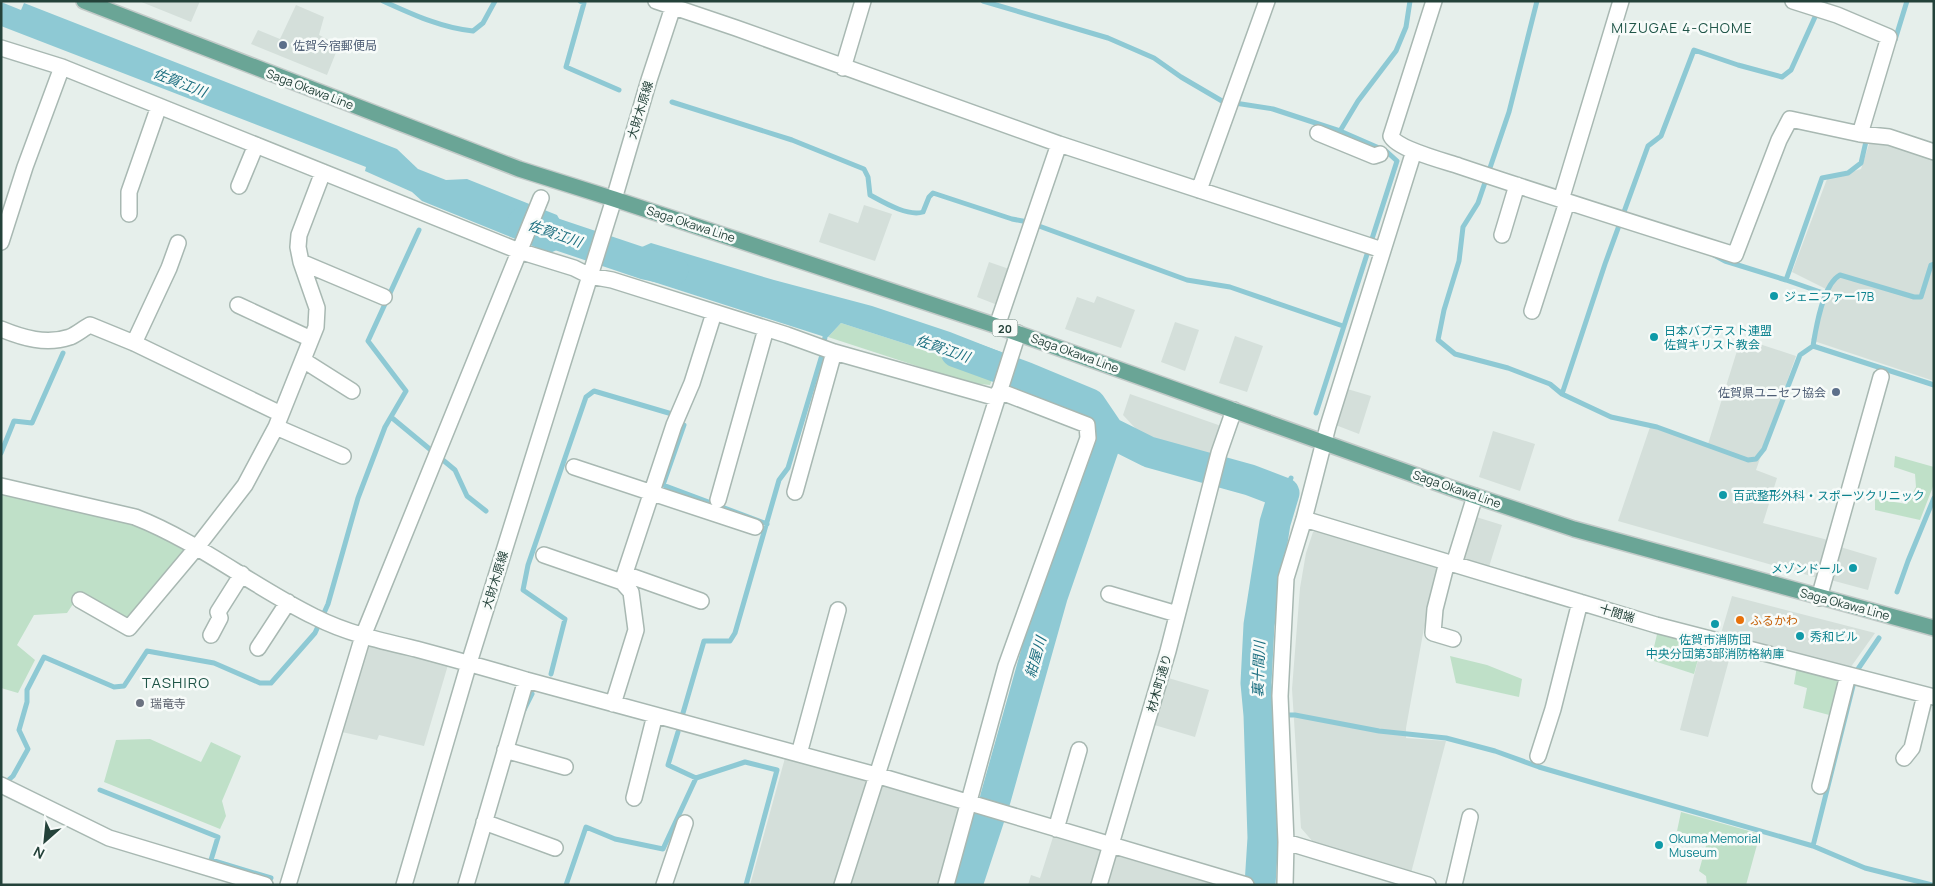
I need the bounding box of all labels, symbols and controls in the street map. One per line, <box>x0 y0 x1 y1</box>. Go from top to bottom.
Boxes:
district label: MIZUGAE 4-CHOME <box>1611 18 1753 37</box>
place label: 佐賀今宿郵便局 <box>293 37 377 54</box>
marker: 佐賀今宿郵便局 <box>277 39 289 51</box>
water label: 佐賀江川 <box>150 63 211 102</box>
street label: Saga Okawa Line <box>264 65 356 113</box>
street label: 大財木原線 <box>623 79 657 141</box>
street label: Saga Okawa Line <box>645 202 737 246</box>
water label: 佐賀江川 <box>525 215 586 252</box>
place label: ジェニファー17B <box>1784 288 1874 305</box>
marker: ジェニファー17B <box>1768 290 1780 302</box>
road number: 20 <box>992 319 1018 336</box>
place label: 日本バプテスト連盟 佐賀キリスト教会 <box>1664 322 1772 353</box>
street label: Saga Okawa Line <box>1029 329 1121 377</box>
water label: 佐賀江川 <box>913 330 974 367</box>
marker: 日本バプテスト連盟 佐賀キリスト教会 <box>1648 331 1660 343</box>
place label: 佐賀県ユニセフ協会 <box>1718 384 1826 401</box>
marker: 佐賀県ユニセフ協会 <box>1830 386 1842 398</box>
street label: Saga Okawa Line <box>1411 466 1503 512</box>
place label: 百武整形外科・スポーツクリニック <box>1733 487 1925 504</box>
marker: 百武整形外科・スポーツクリニック <box>1717 489 1729 501</box>
street label: 大財木原線 <box>478 549 512 611</box>
place label: メゾンドール <box>1771 560 1843 577</box>
marker: メゾンドール <box>1847 562 1859 574</box>
street label: Saga Okawa Line <box>1798 584 1892 624</box>
street label: 十間端 <box>1597 600 1637 626</box>
place label: ふるかわ <box>1750 612 1798 629</box>
marker: ふるかわ <box>1734 614 1746 626</box>
marker: 佐賀市消防団 中央分団第3部消防格納庫 <box>1709 618 1721 630</box>
place label: 秀和ビル <box>1810 628 1858 645</box>
marker: 秀和ビル <box>1794 630 1806 642</box>
place label: 佐賀市消防団 中央分団第3部消防格納庫 <box>1646 631 1784 662</box>
water label: 紺屋川 <box>1020 632 1050 680</box>
water label: 裏十間川 <box>1248 639 1269 697</box>
street label: 材木町通り <box>1143 652 1175 714</box>
district label: TASHIRO <box>142 672 210 693</box>
place label: 瑞竜寺 <box>150 695 186 712</box>
marker: 瑞竜寺 <box>134 697 146 709</box>
north arrow <box>20 816 70 866</box>
place label: Okuma Memorial Museum <box>1669 830 1761 861</box>
marker: Okuma Memorial Museum <box>1653 839 1665 851</box>
text: N <box>30 842 48 864</box>

